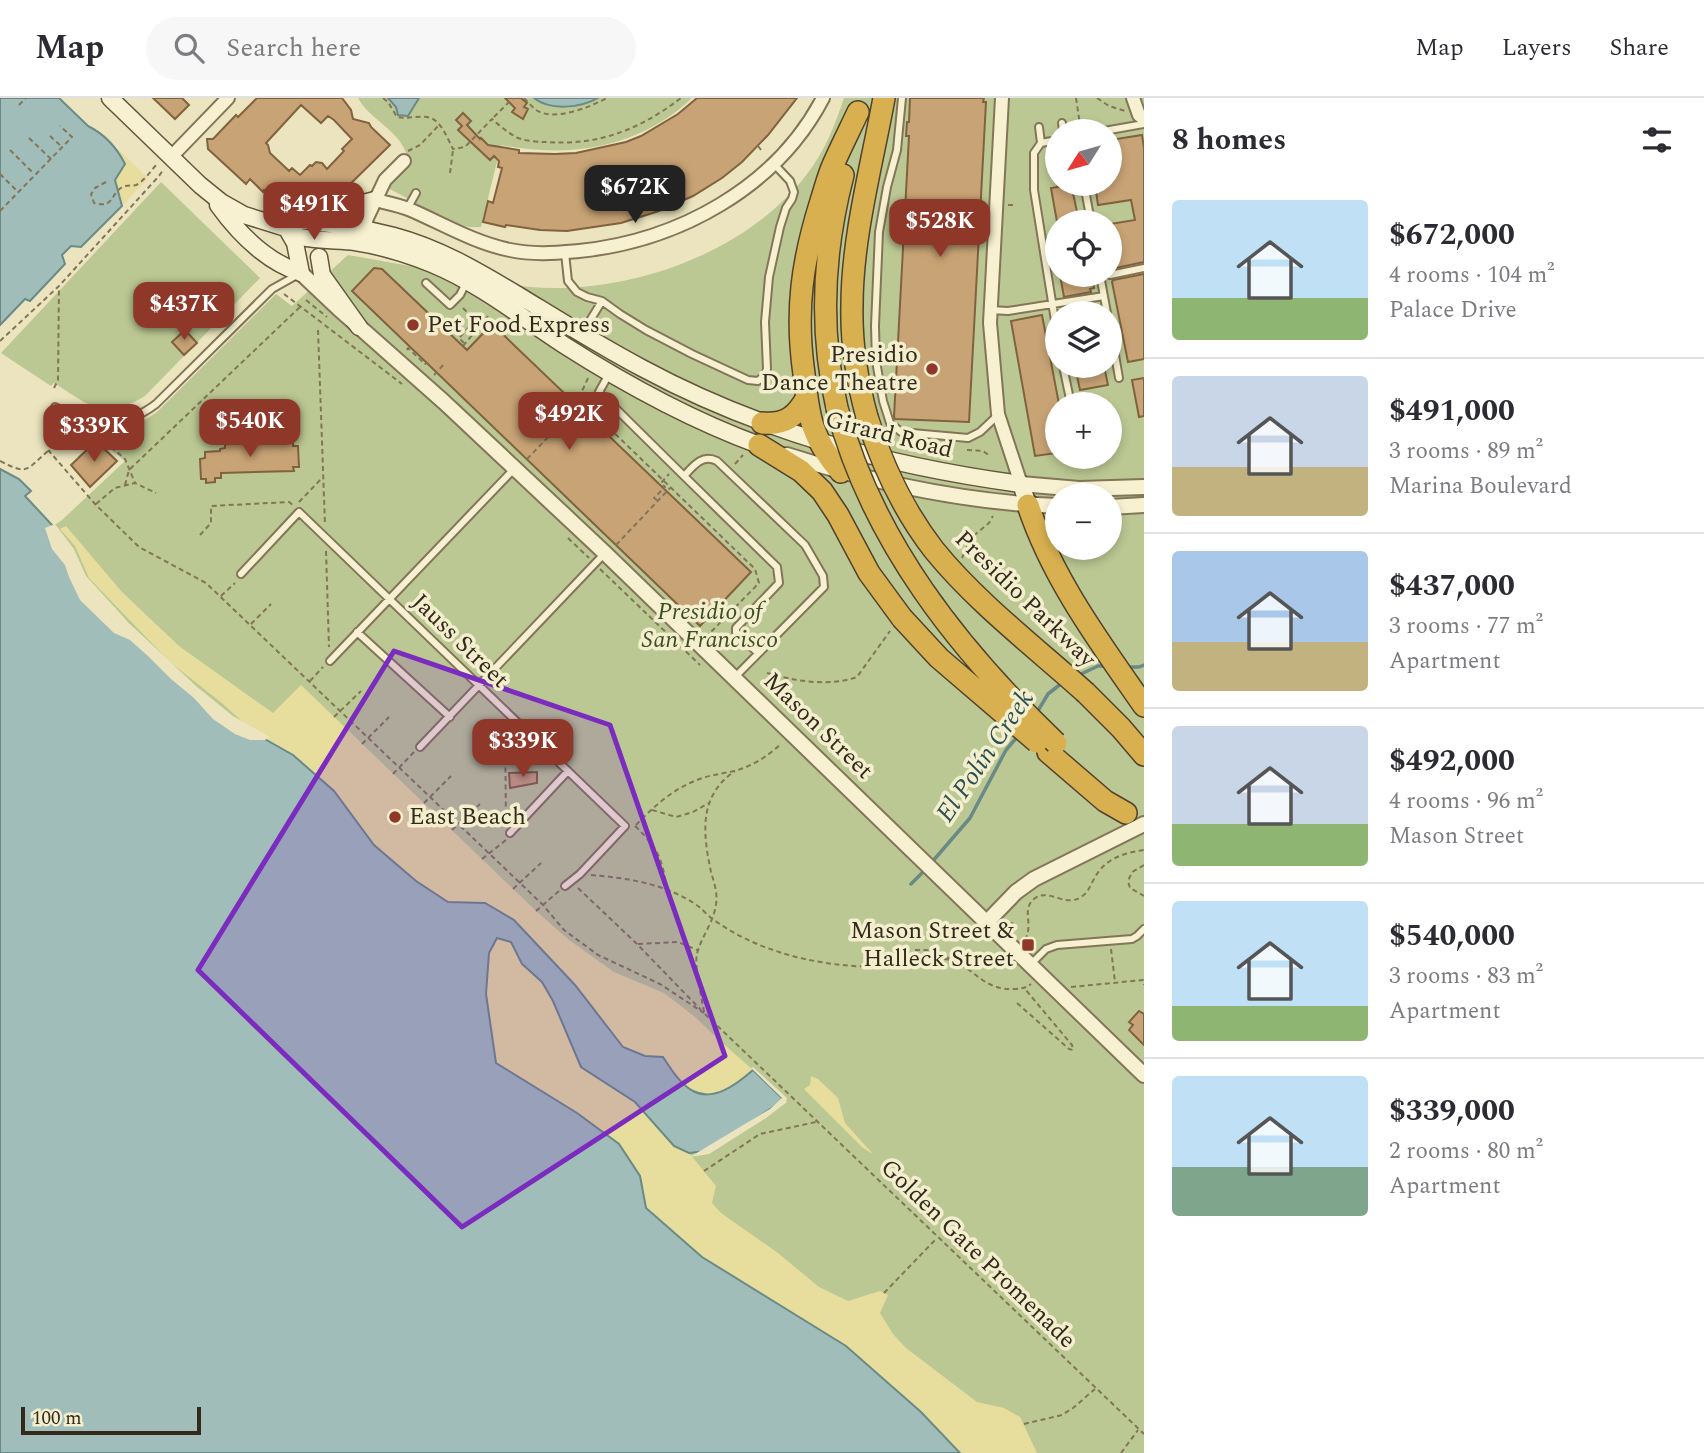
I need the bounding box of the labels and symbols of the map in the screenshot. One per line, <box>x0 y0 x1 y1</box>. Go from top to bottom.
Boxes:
north arrow <box>1045 119 1122 196</box>
pin: $672K <box>586 166 684 225</box>
pin: $491K <box>265 183 363 242</box>
pin: $528K <box>891 200 989 259</box>
pin: $437K <box>135 282 233 342</box>
place label: Pet Food Express <box>427 307 610 343</box>
marker: Pet Food Express <box>405 317 421 333</box>
place label: Presidio Dance Theatre <box>761 337 918 401</box>
marker: Presidio Dance Theatre <box>924 361 940 377</box>
pin: $492K <box>520 392 618 452</box>
pin: $540K <box>201 400 299 459</box>
street label: Girard Road <box>821 402 957 468</box>
pin: $339K <box>45 404 143 464</box>
street label: Presidio Parkway <box>946 522 1105 677</box>
street label: Jauss Street <box>403 585 517 697</box>
park label: Presidio of San Francisco <box>642 594 778 658</box>
street label: Mason Street <box>755 664 881 788</box>
water label: El Polín Creek <box>926 682 1044 830</box>
pin: $339K <box>474 720 572 779</box>
place label: East Beach <box>409 799 526 835</box>
marker: East Beach <box>387 809 403 825</box>
place label: Mason Street & Halleck Street <box>850 913 1014 977</box>
marker: Mason Street & Halleck Street <box>1020 937 1036 953</box>
street label: Golden Gate Promenade <box>872 1151 1084 1357</box>
scale bar <box>21 1404 201 1436</box>

